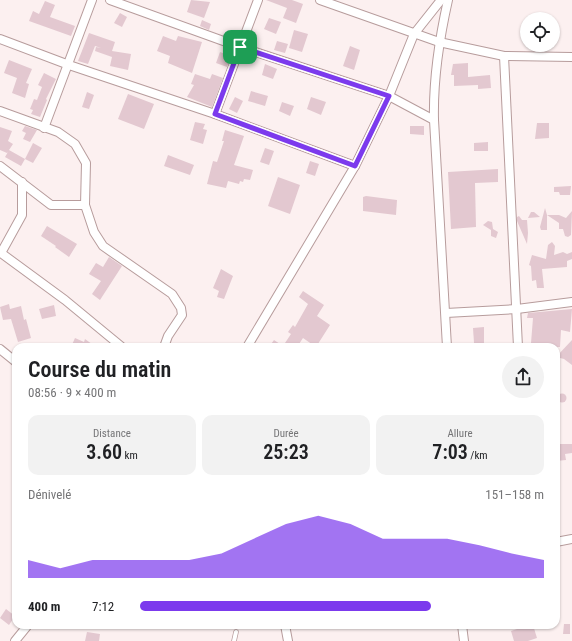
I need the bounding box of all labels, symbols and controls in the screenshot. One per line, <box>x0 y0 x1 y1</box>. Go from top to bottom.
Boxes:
map controls <box>520 12 560 52</box>
button: locate <box>520 12 560 52</box>
pin <box>223 30 257 64</box>
icon: arrive <box>229 36 251 58</box>
button: share <box>502 356 544 398</box>
text: Course du matin <box>28 357 171 382</box>
text: 08:56 · 9 × 400 m <box>28 385 116 400</box>
text: Distance <box>93 427 131 440</box>
text: Durée <box>273 427 299 440</box>
text: Allure <box>447 427 473 440</box>
text: 3.60 <box>86 440 122 464</box>
text: 25:23 <box>263 440 309 464</box>
text: 7:03 <box>432 440 468 464</box>
text: km <box>122 449 138 462</box>
text: /km <box>468 449 488 462</box>
text: Dénivelé <box>28 487 71 502</box>
text: 151–158 m <box>485 487 544 502</box>
text: 400 m <box>28 599 60 614</box>
text: 7:12 <box>92 599 114 614</box>

